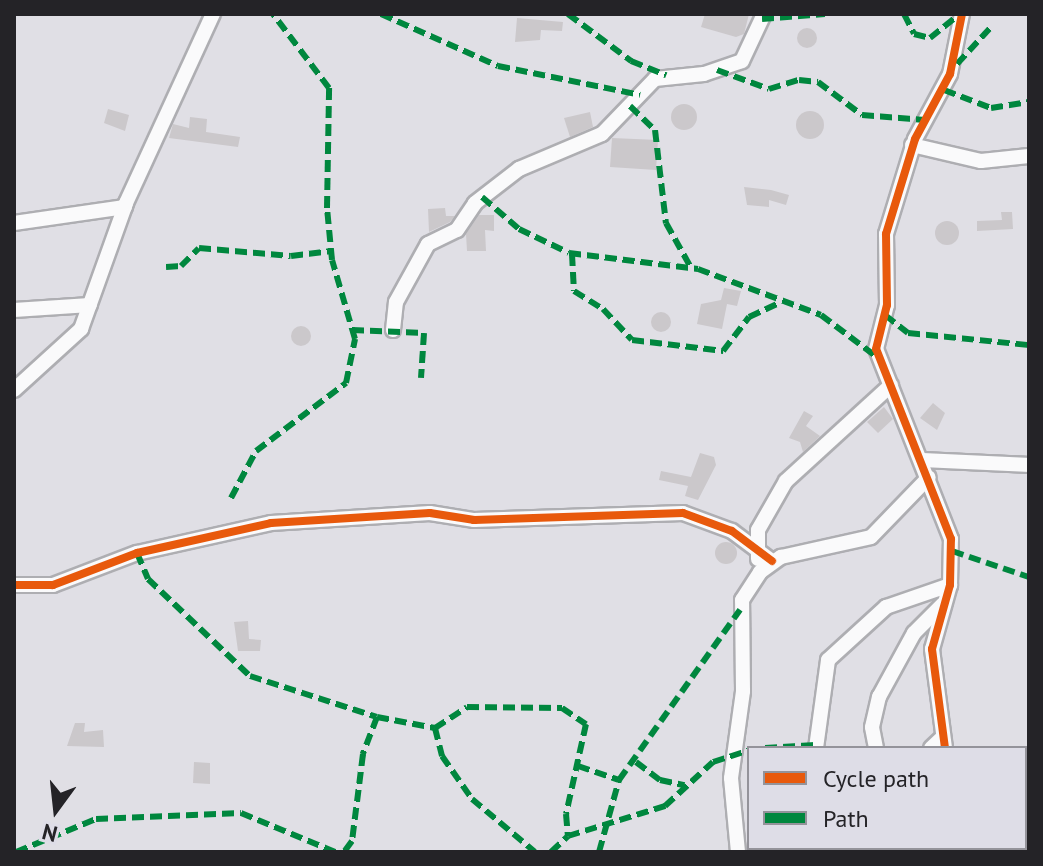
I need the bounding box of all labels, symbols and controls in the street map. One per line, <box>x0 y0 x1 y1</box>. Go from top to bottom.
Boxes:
legend <box>747 746 1027 850</box>
text: Cycle path <box>823 763 929 794</box>
north arrow <box>16 770 96 850</box>
text: Path <box>823 803 869 834</box>
text: N <box>39 818 60 849</box>

